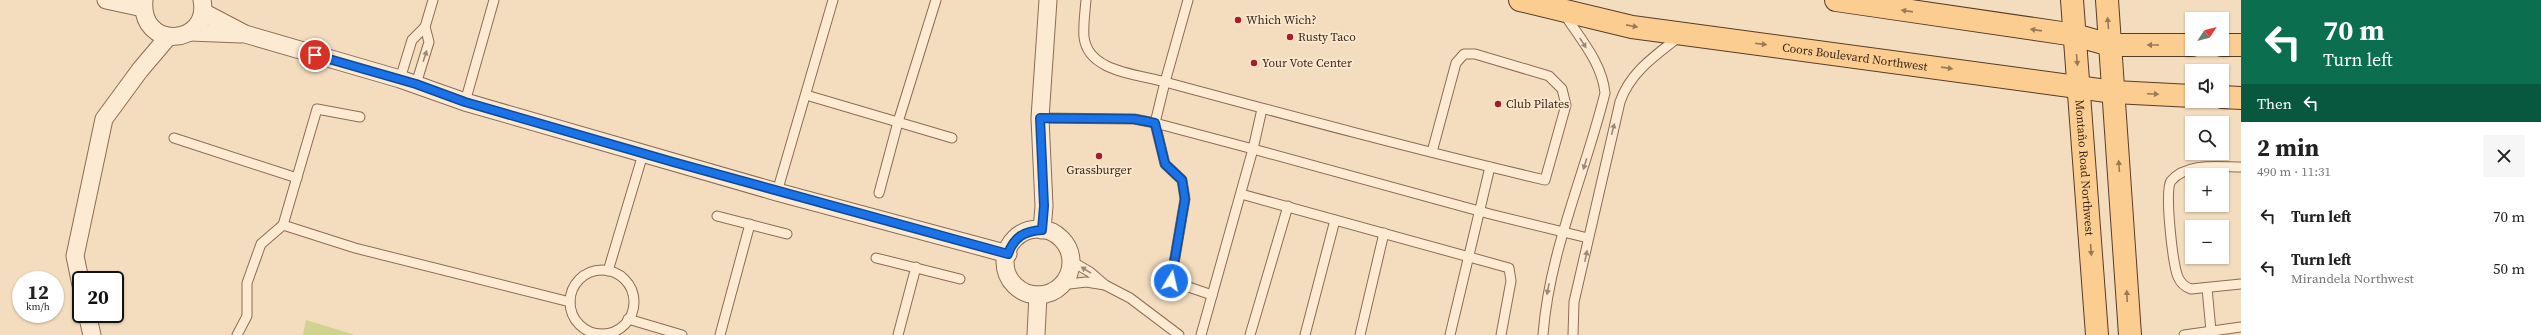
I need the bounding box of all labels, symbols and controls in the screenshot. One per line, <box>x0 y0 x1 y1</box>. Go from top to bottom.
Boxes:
one-way arrow <box>1901 8 1913 14</box>
text: 70 m <box>2323 11 2385 49</box>
place label: Which Wich? <box>1246 12 1317 28</box>
north arrow <box>2185 12 2229 56</box>
map controls <box>2185 12 2229 264</box>
marker: Which Wich? <box>1233 15 1243 25</box>
icon: left <box>2257 16 2309 68</box>
one-way arrow <box>2105 17 2112 29</box>
one-way arrow <box>1626 24 1638 30</box>
one-way arrow <box>2030 27 2042 33</box>
place label: Rusty Taco <box>1298 29 1356 45</box>
marker: Rusty Taco <box>1285 32 1295 42</box>
pin <box>298 38 332 72</box>
one-way arrow <box>1579 38 1587 48</box>
street label: Coors Boulevard Northwest <box>1781 39 1928 75</box>
one-way arrow <box>1755 41 1767 47</box>
one-way arrow <box>2146 42 2159 48</box>
icon: arrive <box>304 44 326 66</box>
text: Turn left <box>2323 47 2393 72</box>
one-way arrow <box>422 49 428 61</box>
one-way arrow <box>2073 54 2080 66</box>
place label: Your Vote Center <box>1262 55 1352 71</box>
marker: Your Vote Center <box>1249 58 1259 68</box>
button: sound <box>2185 64 2229 108</box>
one-way arrow <box>1940 65 1953 71</box>
one-way arrow <box>2147 91 2160 97</box>
icon: left <box>2300 92 2322 114</box>
text: Then <box>2257 93 2292 114</box>
place label: Club Pilates <box>1506 96 1569 112</box>
marker: Club Pilates <box>1493 99 1503 109</box>
street label: Montaño Road Northwest <box>2071 99 2098 236</box>
button: search <box>2185 116 2229 160</box>
one-way arrow <box>1610 122 1616 134</box>
text: 2 min <box>2257 131 2319 164</box>
button: close <box>2483 135 2525 177</box>
marker: Grassburger <box>1094 151 1104 161</box>
one-way arrow <box>1582 158 1588 170</box>
one-way arrow <box>2116 160 2123 172</box>
place label: Grassburger <box>1066 162 1132 178</box>
text: 490 m · 11:31 <box>2257 163 2331 180</box>
button: + <box>2185 168 2229 212</box>
icon: left <box>2257 205 2279 227</box>
text: Turn left <box>2291 206 2351 227</box>
text: 70 m <box>2493 206 2525 227</box>
button: − <box>2185 220 2229 264</box>
one-way arrow <box>2088 244 2095 256</box>
one-way arrow <box>1583 249 1589 262</box>
text: Turn left <box>2291 249 2351 270</box>
icon: left <box>2257 257 2279 279</box>
text: 50 m <box>2493 258 2525 279</box>
position arrow <box>1150 260 1192 302</box>
one-way arrow <box>1080 267 1092 274</box>
text: Mirandela Northwest <box>2291 270 2414 287</box>
speed limit sign: 20 <box>72 271 124 323</box>
text: 12 <box>27 278 49 306</box>
one-way arrow <box>1545 283 1551 295</box>
one-way arrow <box>2124 289 2130 302</box>
text: km/h <box>26 300 50 313</box>

